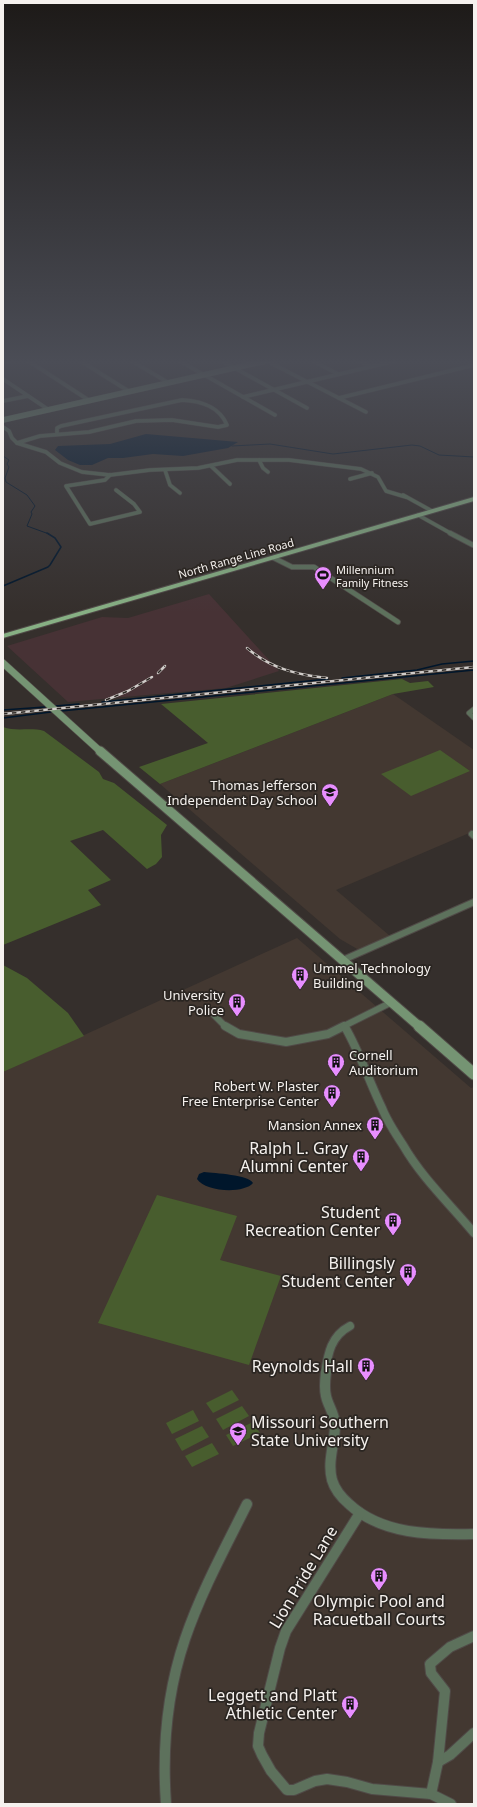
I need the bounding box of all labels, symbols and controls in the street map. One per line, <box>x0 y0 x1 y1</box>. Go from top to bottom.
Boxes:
street label: North Range Line Road <box>176 534 296 582</box>
place label: Millennium Family Fitness <box>336 562 408 590</box>
sports icon: Millennium Family Fitness <box>313 565 333 590</box>
place label: Thomas Jefferson Independent Day School <box>167 776 317 809</box>
school or university icon: Thomas Jefferson Independent Day School <box>320 782 340 807</box>
place label: Ummel Technology Building <box>313 959 431 992</box>
building icon: Ummel Technology Building <box>290 965 310 990</box>
place label: University Police <box>163 986 224 1019</box>
building icon: University Police <box>227 992 247 1017</box>
place label: Cornell Auditorium <box>349 1046 418 1079</box>
building icon: Cornell Auditorium <box>326 1052 346 1077</box>
place label: Robert W. Plaster Free Enterprise Center <box>182 1077 320 1110</box>
building icon: Robert W. Plaster Free Enterprise Center <box>322 1083 342 1108</box>
building icon: Mansion Annex <box>365 1115 385 1140</box>
place label: Mansion Annex <box>268 1116 362 1134</box>
place label: Ralph L. Gray Alumni Center <box>240 1137 349 1177</box>
building icon: Ralph L. Gray Alumni Center <box>351 1147 371 1172</box>
place label: Student Recreation Center <box>245 1201 380 1241</box>
building icon: Student Recreation Center <box>383 1211 403 1236</box>
place label: Billingsly Student Center <box>281 1252 396 1292</box>
building icon: Billingsly Student Center <box>398 1262 418 1287</box>
place label: Reynolds Hall <box>252 1355 353 1377</box>
building icon: Reynolds Hall <box>356 1356 376 1381</box>
place label: Missouri Southern State University <box>251 1411 389 1451</box>
school or university icon: Missouri Southern State University <box>228 1421 248 1446</box>
street label: Lion Pride Lane <box>264 1522 342 1632</box>
building icon: Olympic Pool and Racuetball Courts <box>369 1566 389 1591</box>
place label: Olympic Pool and Racuetball Courts <box>313 1590 445 1630</box>
place label: Leggett and Platt Athletic Center <box>208 1684 337 1724</box>
building icon: Leggett and Platt Athletic Center <box>340 1694 360 1719</box>

